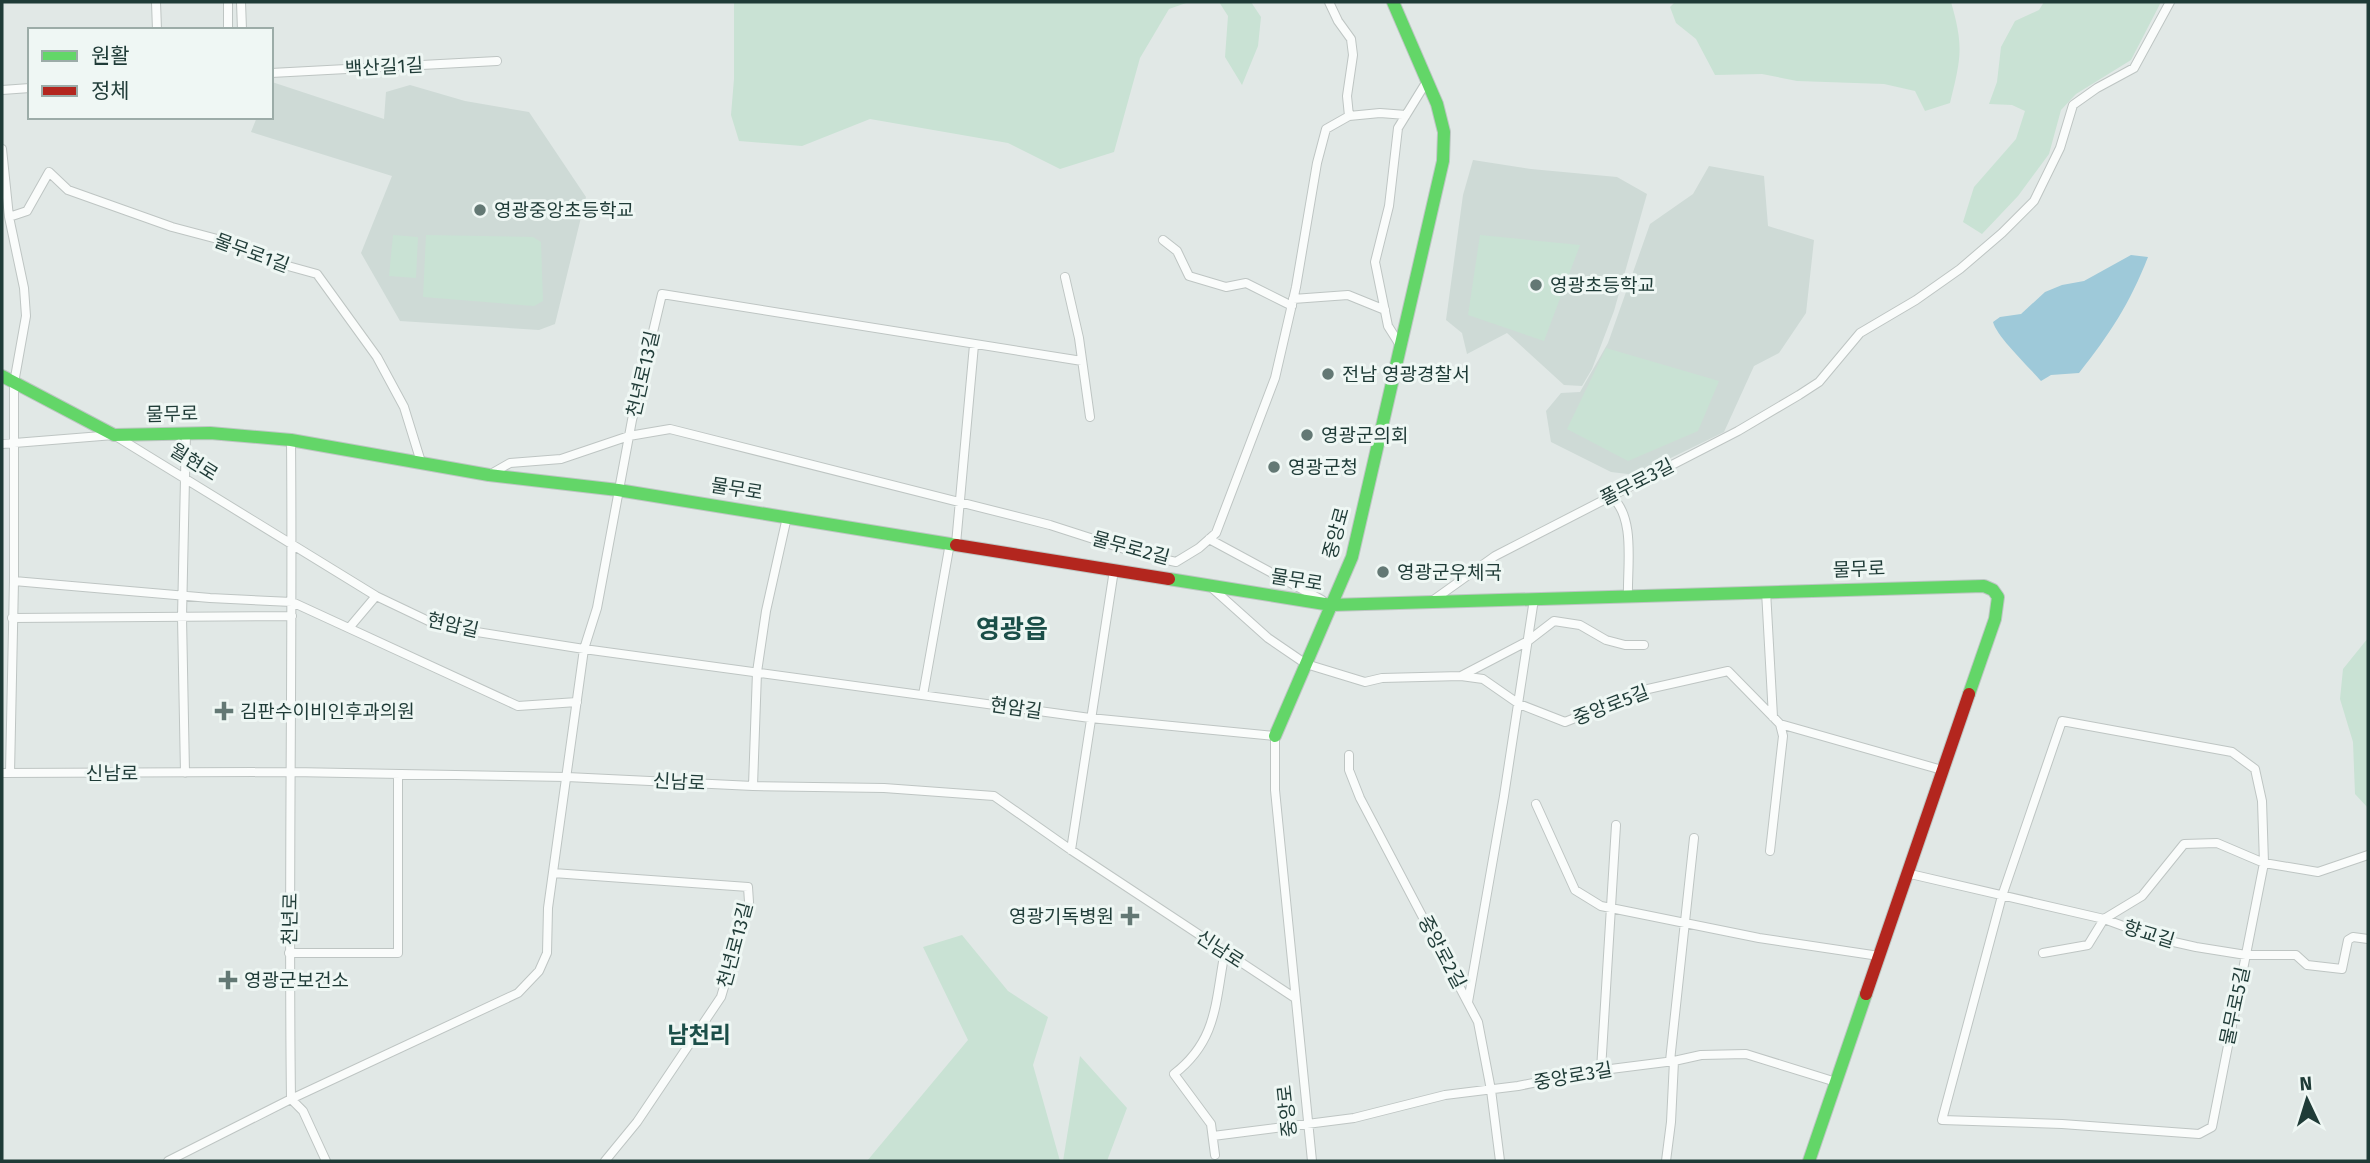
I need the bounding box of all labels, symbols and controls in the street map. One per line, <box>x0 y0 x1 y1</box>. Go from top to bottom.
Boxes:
legend <box>28 28 273 119</box>
text: 원활 <box>91 43 130 69</box>
street label: 백산길1길 <box>344 53 424 81</box>
text: 정체 <box>91 78 130 104</box>
place label: 영광중앙초등학교 <box>494 199 634 222</box>
marker: 영광중앙초등학교 <box>472 202 488 218</box>
street label: 물무로1길 <box>211 229 293 277</box>
place label: 영광초등학교 <box>1550 274 1655 297</box>
marker: 영광초등학교 <box>1528 277 1544 293</box>
street label: 천년로13길 <box>622 329 664 419</box>
place label: 전남 영광경찰서 <box>1342 363 1469 386</box>
marker: 전남 영광경찰서 <box>1320 366 1336 382</box>
street label: 물무로 <box>146 402 198 426</box>
place label: 영광군의회 <box>1321 424 1408 447</box>
marker: 영광군의회 <box>1299 427 1315 443</box>
street label: 월현로 <box>166 438 222 486</box>
street label: 풀무로3길 <box>1596 454 1678 510</box>
place label: 영광군청 <box>1288 456 1358 479</box>
marker: 영광군청 <box>1266 459 1282 475</box>
street label: 물무로 <box>709 474 765 504</box>
street label: 중앙로 <box>1318 505 1354 561</box>
street label: 물무로2길 <box>1090 527 1172 569</box>
street label: 물무로 <box>1832 557 1886 581</box>
place label: 영광군우체국 <box>1397 561 1502 584</box>
marker: 영광군우체국 <box>1375 564 1391 580</box>
street label: 물무로 <box>1269 565 1325 595</box>
street label: 현암길 <box>425 608 481 642</box>
district label: 영광읍 <box>976 614 1048 645</box>
street label: 중앙로5길 <box>1570 680 1652 730</box>
street label: 현암길 <box>988 693 1044 723</box>
place label: 김판수이비인후과의원 <box>240 700 415 723</box>
marker: 김판수이비인후과의원 <box>214 701 234 721</box>
street label: 신남로 <box>86 762 138 785</box>
street label: 신남로 <box>652 769 706 795</box>
street label: 천년로 <box>278 893 302 945</box>
street label: 천년로13길 <box>713 900 757 990</box>
place label: 영광기독병원 <box>1009 905 1114 928</box>
marker: 영광기독병원 <box>1120 906 1140 926</box>
street label: 중앙로2길 <box>1413 912 1471 992</box>
street label: 향교길 <box>2121 915 2177 953</box>
street label: 신남로 <box>1192 925 1248 973</box>
street label: 물무로5길 <box>2215 965 2255 1047</box>
place label: 영광군보건소 <box>244 969 349 992</box>
marker: 영광군보건소 <box>218 970 238 990</box>
district label: 남천리 <box>667 1021 731 1049</box>
street label: 중앙로3길 <box>1532 1058 1614 1094</box>
north arrow <box>2272 1065 2342 1135</box>
text: N <box>2299 1072 2313 1095</box>
street label: 중앙로 <box>1273 1084 1301 1138</box>

